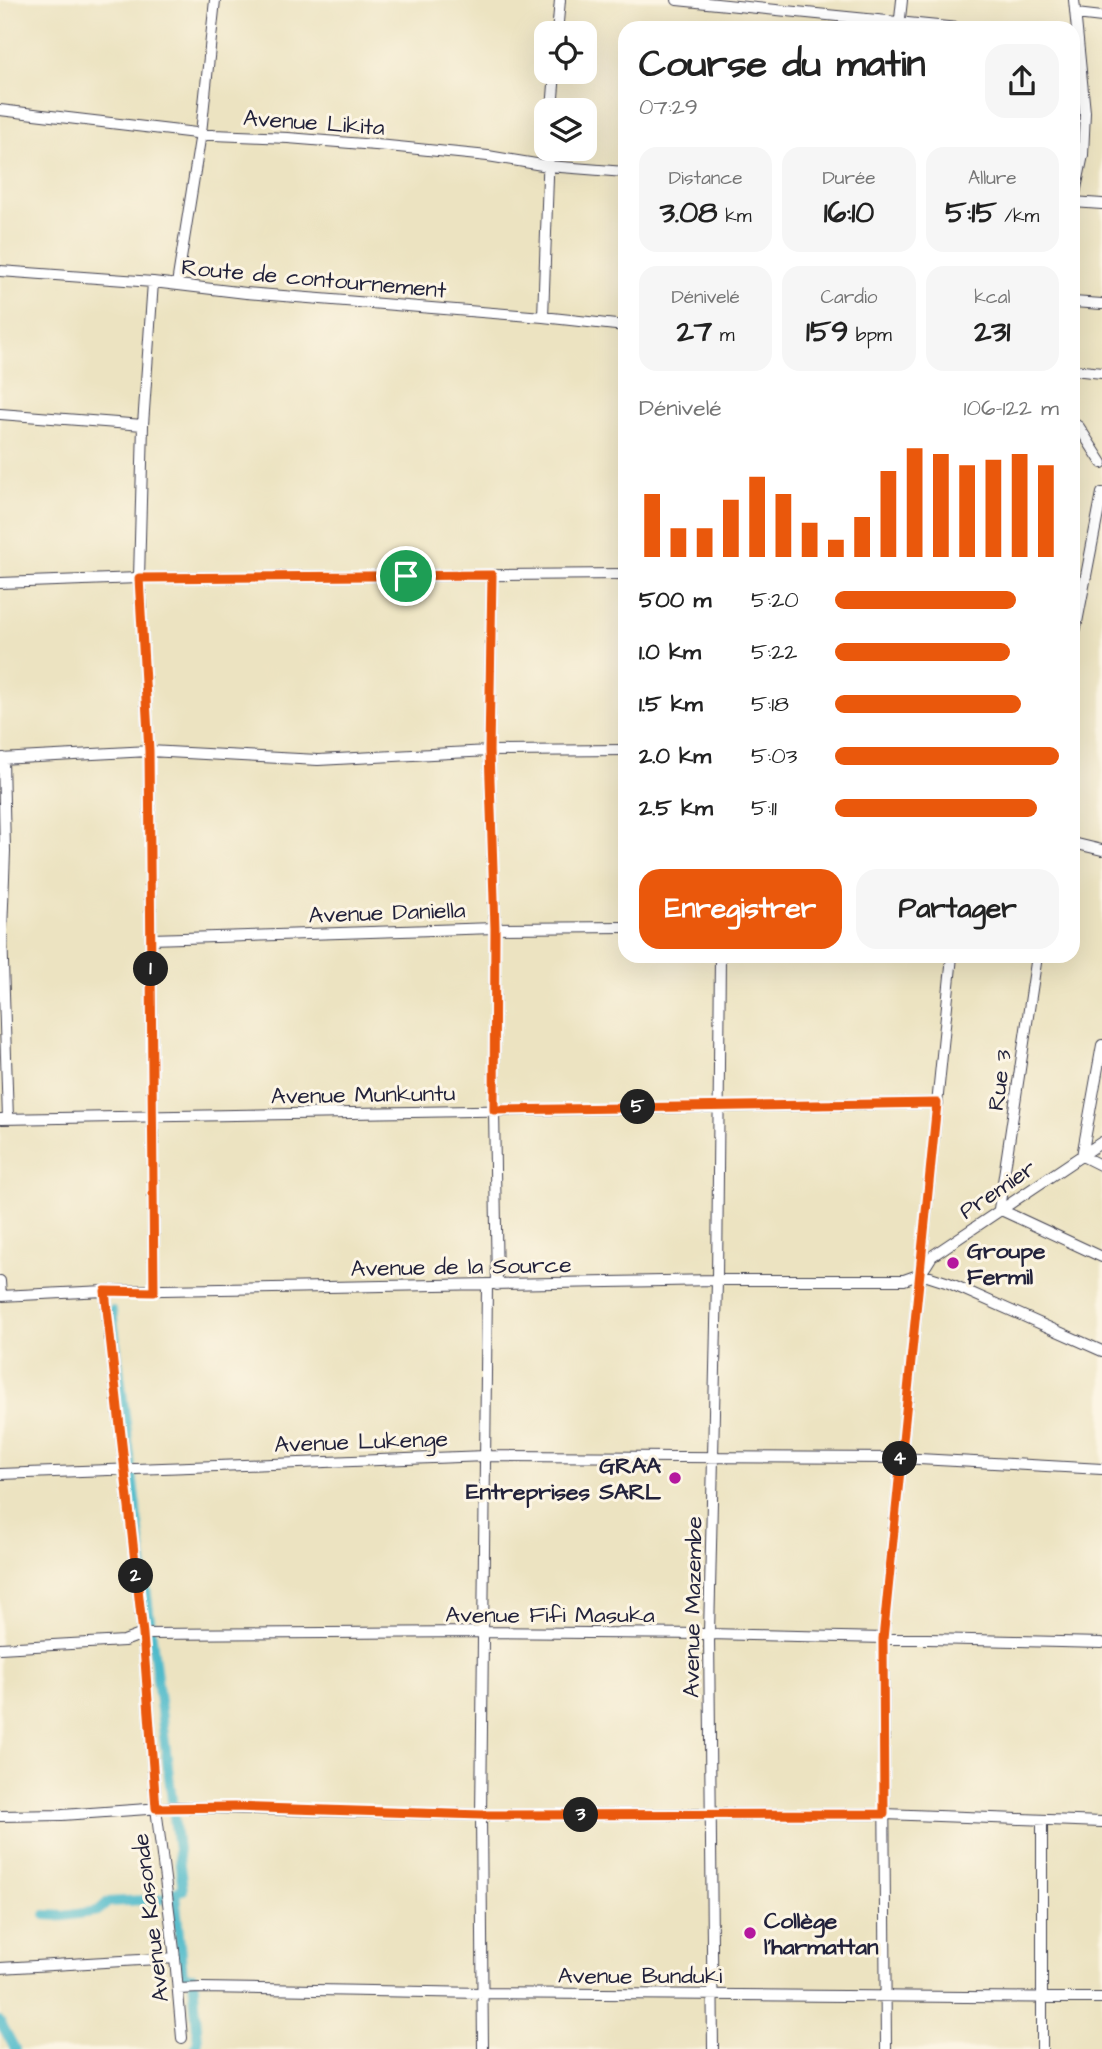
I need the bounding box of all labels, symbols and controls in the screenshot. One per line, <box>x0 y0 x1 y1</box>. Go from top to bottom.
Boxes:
map controls <box>534 21 597 161</box>
button: locate <box>534 21 597 84</box>
text: Course du matin <box>639 39 925 91</box>
button: share <box>985 44 1059 118</box>
text: 07:29 <box>639 91 698 123</box>
button: layers <box>534 98 597 161</box>
street label: Avenue Likita <box>242 102 386 144</box>
text: Distance <box>669 165 743 192</box>
text: Durée <box>822 165 876 192</box>
text: Allure <box>968 165 1017 192</box>
text: 3.08 <box>660 192 718 234</box>
text: 16:10 <box>824 192 874 234</box>
text: 5:15 <box>945 192 997 234</box>
text: km <box>718 203 752 230</box>
text: /km <box>997 203 1039 230</box>
street label: Route de contournement <box>180 251 449 307</box>
text: Dénivelé <box>671 284 740 311</box>
text: Cardio <box>821 284 877 311</box>
text: kcal <box>974 284 1011 311</box>
text: 27 <box>677 311 712 353</box>
text: 159 <box>806 311 848 353</box>
text: 231 <box>974 311 1010 353</box>
text: m <box>712 322 735 349</box>
text: bpm <box>848 322 892 349</box>
text: Dénivelé <box>639 392 722 424</box>
text: 106–122 m <box>964 392 1059 424</box>
pin <box>376 546 436 606</box>
icon: arrive <box>387 557 425 595</box>
text: 500 m <box>639 584 711 616</box>
text: 5:20 <box>751 584 799 616</box>
text: 1.0 km <box>639 636 701 668</box>
text: 5:22 <box>751 636 797 668</box>
text: 1.5 km <box>639 688 703 720</box>
text: 5:18 <box>751 688 789 720</box>
text: 2.0 km <box>639 740 711 772</box>
text: 5:03 <box>751 740 797 772</box>
text: 2.5 km <box>639 792 713 824</box>
text: 5:11 <box>751 792 777 824</box>
button: Enregistrer <box>639 869 842 949</box>
button: Partager <box>856 869 1059 949</box>
street label: Avenue Daniella <box>308 894 466 932</box>
pin: 1 <box>134 951 168 986</box>
text: 1 <box>149 955 152 982</box>
street label: Rue 3 <box>980 1047 1020 1113</box>
street label: Avenue Munkuntu <box>271 1077 456 1113</box>
pin: 5 <box>620 1090 656 1124</box>
text: 5 <box>631 1093 644 1120</box>
street label: Premier <box>953 1152 1043 1227</box>
place label: Groupe Fermil <box>967 1235 1046 1293</box>
street label: Avenue de la Source <box>350 1249 572 1285</box>
marker: Groupe Fermil <box>945 1255 961 1271</box>
street label: Avenue Lukenge <box>274 1423 449 1462</box>
pin: 4 <box>883 1442 918 1476</box>
text: 4 <box>893 1445 906 1472</box>
place label: GRAA Entreprises SARL <box>466 1450 661 1508</box>
marker: GRAA Entreprises SARL <box>667 1470 683 1486</box>
street label: Avenue Mazembe <box>675 1516 711 1698</box>
pin: 2 <box>118 1558 154 1594</box>
text: 2 <box>130 1562 141 1589</box>
street label: Avenue Fifi Masuka <box>445 1599 655 1631</box>
pin: 3 <box>564 1798 598 1832</box>
text: 3 <box>576 1801 585 1828</box>
street label: Avenue Kasonde <box>125 1832 177 2004</box>
place label: Collège l'harmattan <box>764 1905 879 1963</box>
marker: Collège l'harmattan <box>742 1925 758 1941</box>
street label: Avenue Bunduki <box>558 1960 723 1992</box>

